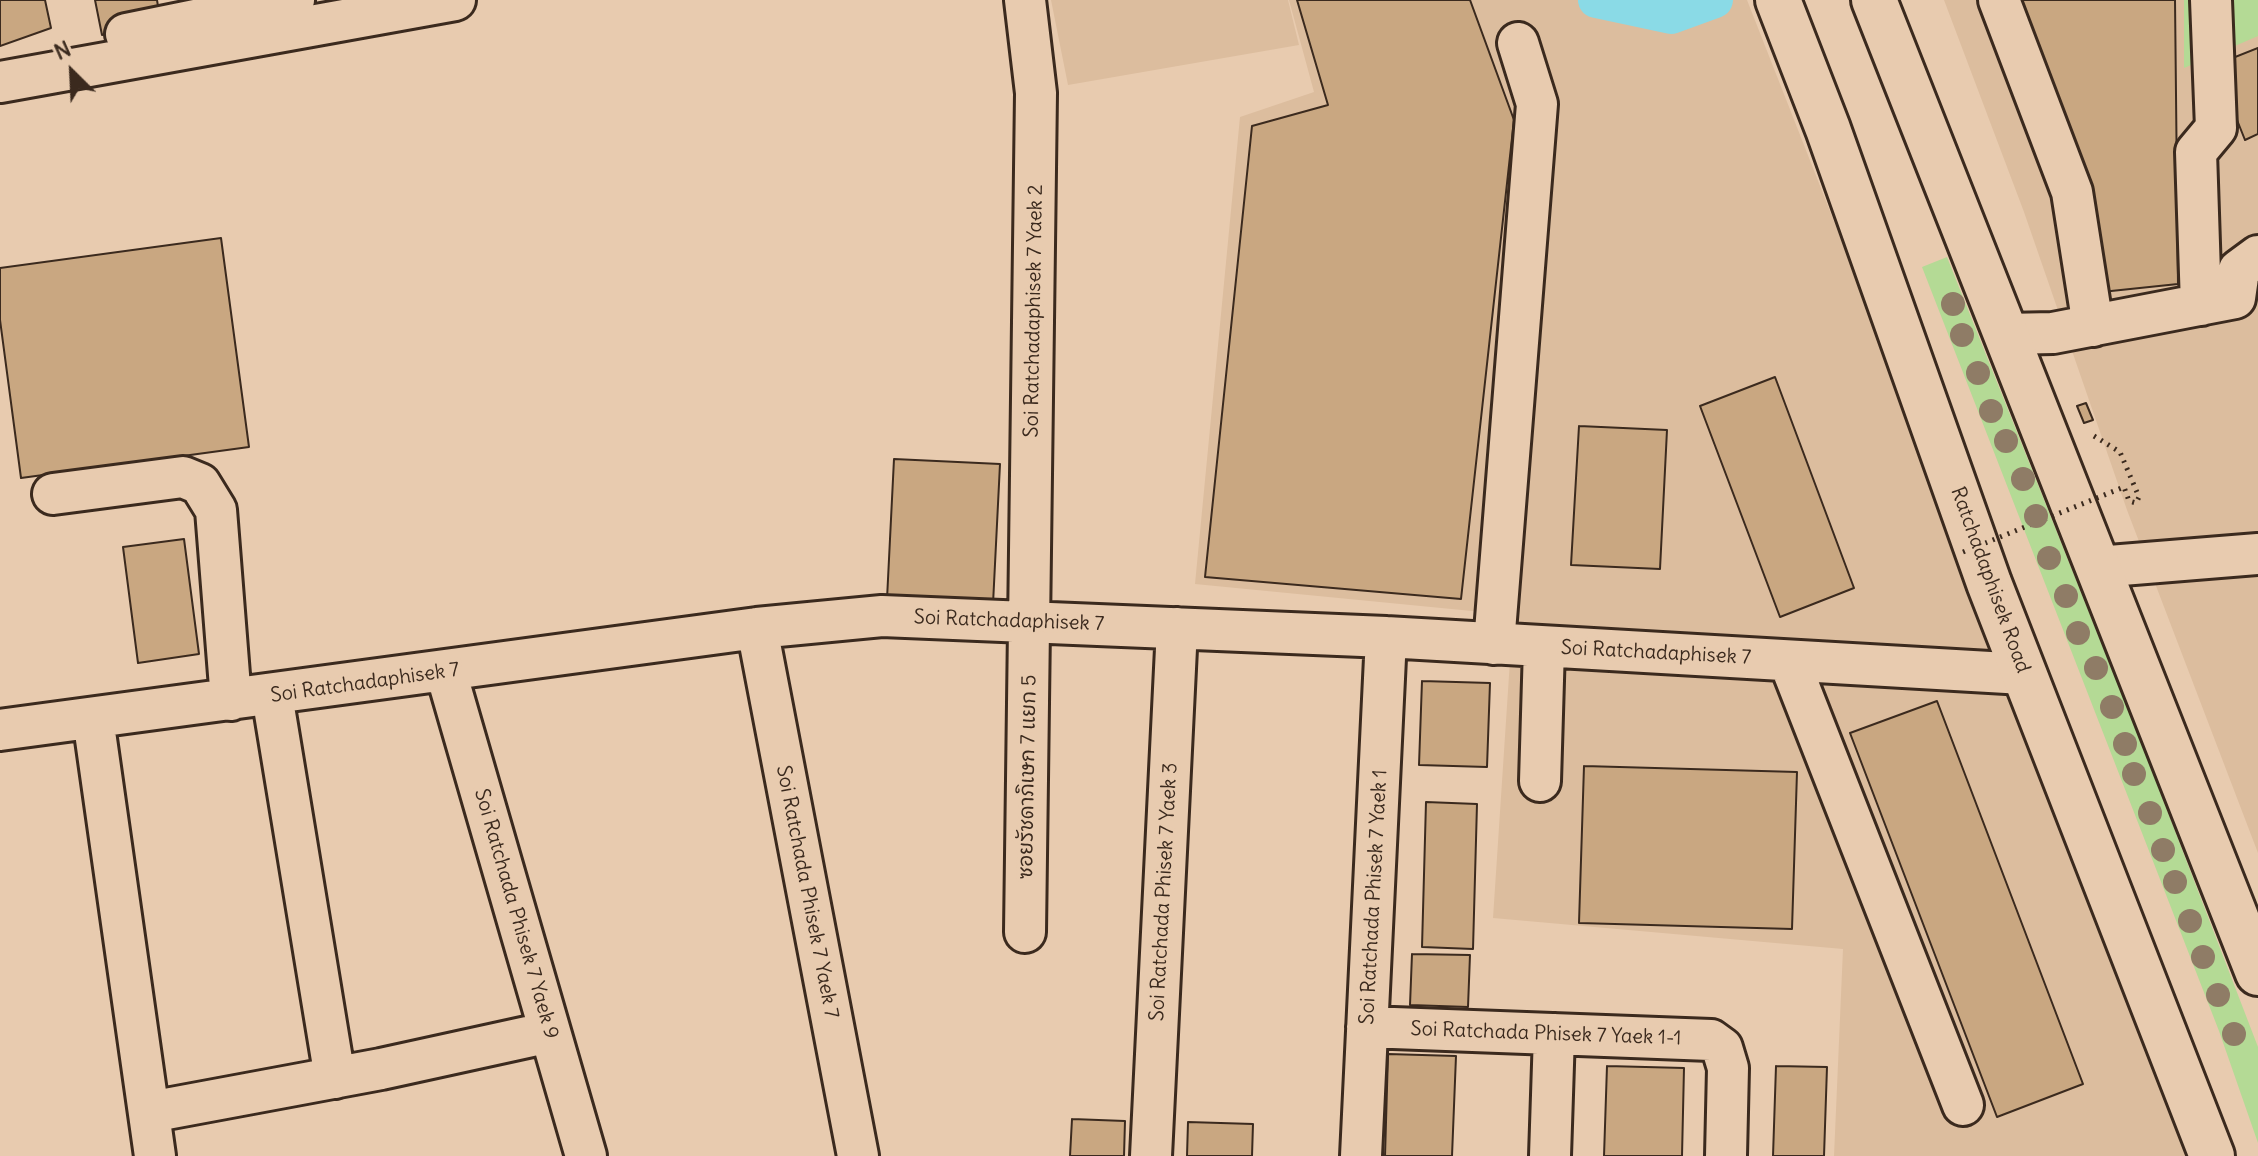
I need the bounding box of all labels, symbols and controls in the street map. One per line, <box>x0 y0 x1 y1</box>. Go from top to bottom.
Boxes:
north arrow <box>32 32 112 112</box>
text: N <box>50 34 75 66</box>
street label: Soi Ratchadaphisek 7 Yaek 2 <box>1020 184 1048 438</box>
street label: Ratchadaphisek Road <box>1945 484 2035 676</box>
street label: Soi Ratchadaphisek 7 <box>913 606 1105 636</box>
street label: Soi Ratchadaphisek 7 <box>1560 636 1752 670</box>
street label: Soi Ratchadaphisek 7 <box>269 658 461 708</box>
street label: ซอยรัชดาภิเษก 7 แยก 5 <box>1014 675 1042 879</box>
street label: Soi Ratchada Phisek 7 Yaek 3 <box>1145 762 1183 1022</box>
street label: Soi Ratchada Phisek 7 Yaek 7 <box>771 763 843 1021</box>
street label: Soi Ratchada Phisek 7 Yaek 1 <box>1355 769 1393 1025</box>
street label: Soi Ratchada Phisek 7 Yaek 9 <box>469 786 563 1042</box>
street label: Soi Ratchada Phisek 7 Yaek 1-1 <box>1410 1017 1682 1051</box>

